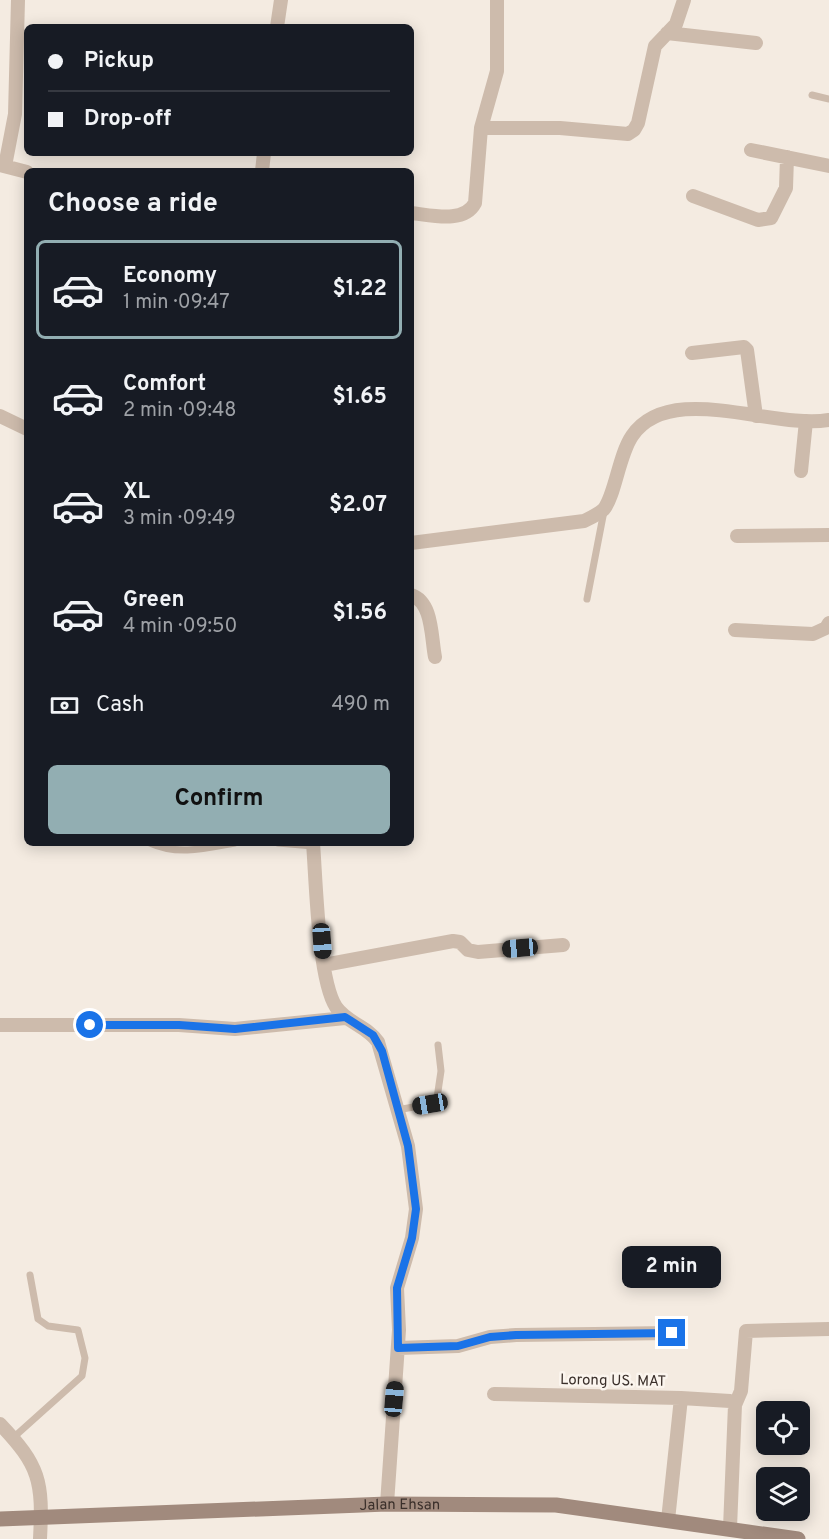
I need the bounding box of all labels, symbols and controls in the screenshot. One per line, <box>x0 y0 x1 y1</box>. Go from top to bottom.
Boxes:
text: Pickup <box>84 48 154 75</box>
text: Drop-off <box>84 106 171 133</box>
text: Choose a ride <box>48 187 218 221</box>
icon: car <box>51 263 105 317</box>
text: Economy <box>123 263 217 290</box>
text: $1.22 <box>333 276 387 303</box>
text: 1 min · 09:47 <box>123 290 230 316</box>
icon: car <box>51 371 105 425</box>
text: Comfort <box>123 371 206 398</box>
text: $1.65 <box>333 384 387 411</box>
text: 2 min · 09:48 <box>123 398 237 424</box>
icon: car <box>51 479 105 533</box>
text: XL <box>123 479 150 506</box>
text: $2.07 <box>329 492 387 519</box>
text: 3 min · 09:49 <box>123 506 236 532</box>
icon: car <box>51 587 105 641</box>
text: Green <box>123 587 185 614</box>
text: $1.56 <box>333 600 387 627</box>
text: 4 min · 09:50 <box>123 614 237 640</box>
icon: cash <box>48 689 81 722</box>
text: Cash <box>96 692 145 719</box>
text: 490 m <box>332 692 390 718</box>
button: Confirm <box>48 765 390 834</box>
car <box>312 922 332 960</box>
car <box>501 937 539 959</box>
route start <box>76 1011 103 1038</box>
car <box>411 1092 449 1116</box>
callout: 2 min <box>622 1246 722 1288</box>
text: 2 min <box>645 1254 698 1280</box>
route end <box>658 1319 685 1346</box>
street label: Lorong US. MAT <box>560 1371 666 1392</box>
car <box>383 1380 405 1418</box>
map controls <box>756 1401 810 1521</box>
button: locate <box>756 1401 810 1455</box>
button: layers <box>756 1467 810 1521</box>
street label: Jalan Ehsan <box>359 1496 440 1516</box>

